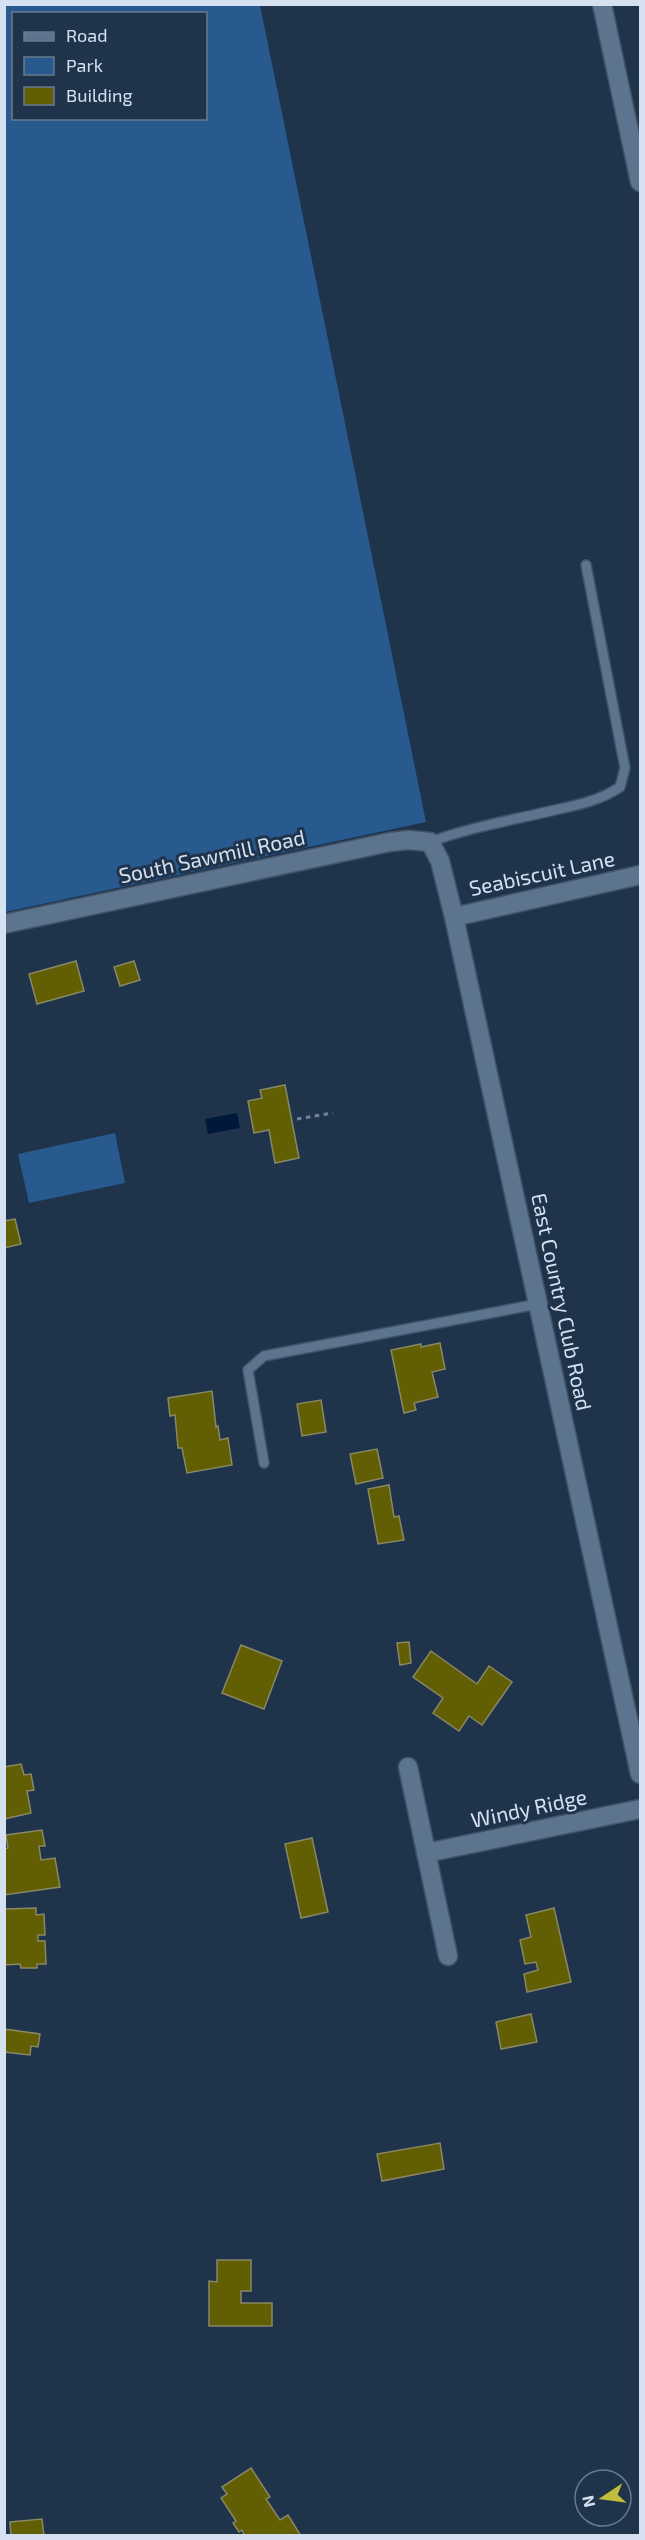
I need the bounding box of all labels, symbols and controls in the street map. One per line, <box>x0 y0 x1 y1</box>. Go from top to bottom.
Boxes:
legend <box>12 12 207 120</box>
text: Road <box>66 24 107 46</box>
text: Park <box>66 54 103 76</box>
text: Building <box>66 84 133 106</box>
street label: South Sawmill Road <box>116 824 307 887</box>
street label: Seabiscuit Lane <box>467 845 617 900</box>
street label: East Country Club Road <box>527 1191 598 1413</box>
street label: Windy Ridge <box>468 1783 589 1832</box>
north arrow <box>573 2468 633 2528</box>
text: N <box>577 2494 598 2509</box>

